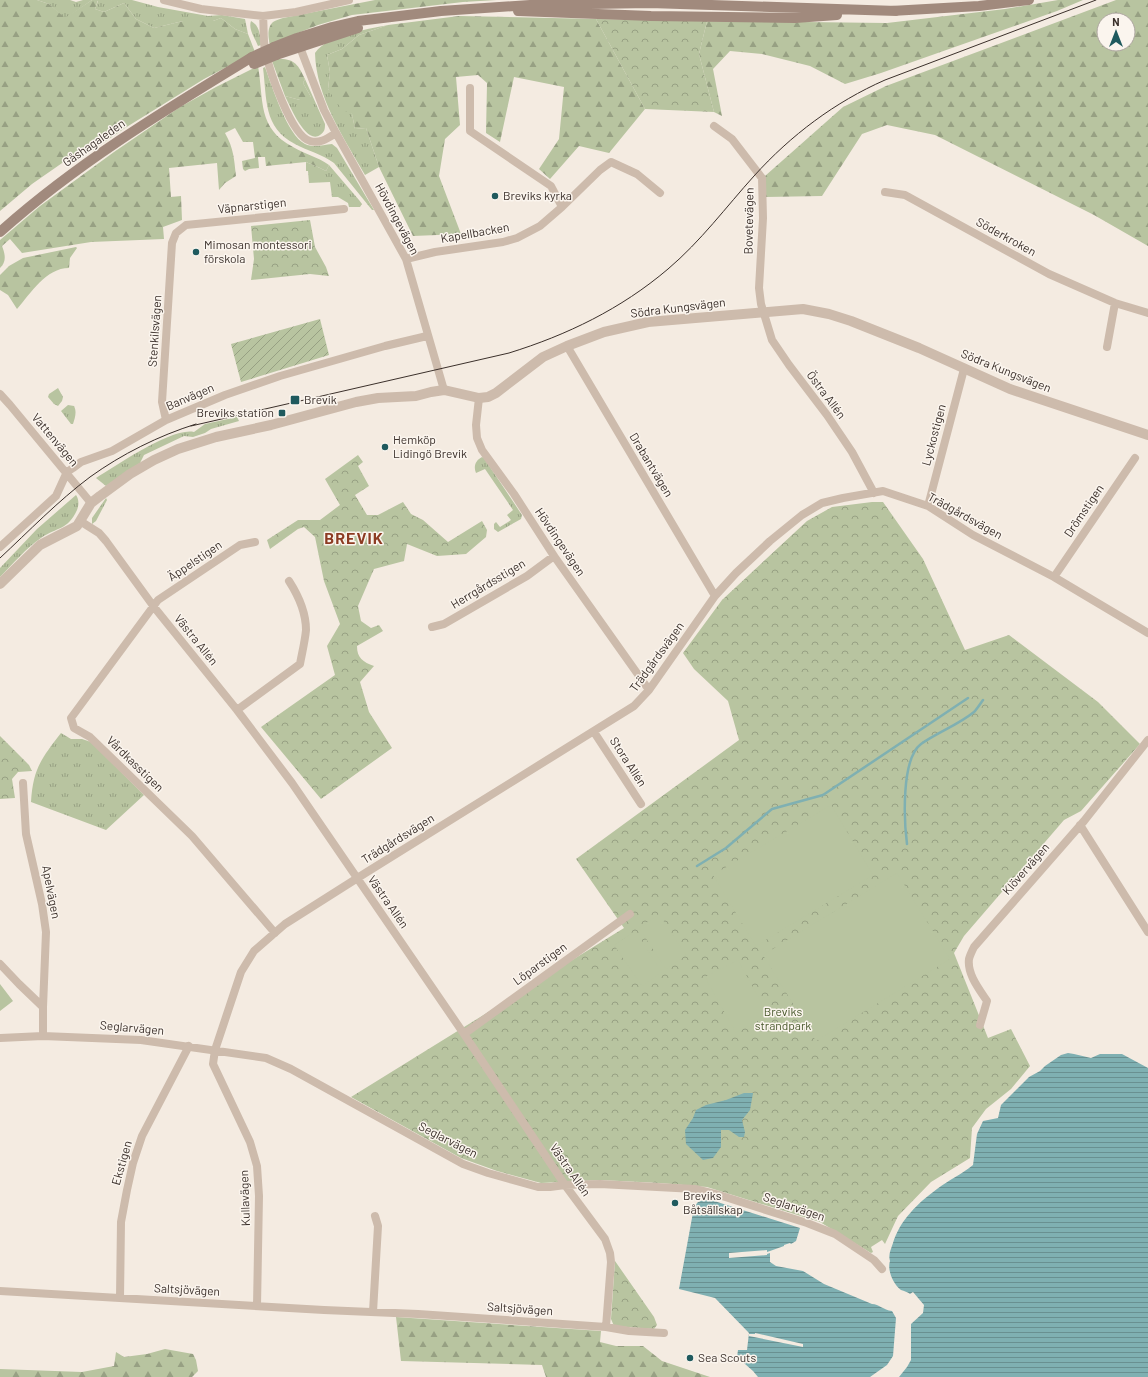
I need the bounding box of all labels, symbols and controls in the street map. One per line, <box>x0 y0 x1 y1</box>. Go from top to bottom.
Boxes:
north arrow <box>1096 12 1136 52</box>
text: N <box>1112 15 1120 28</box>
street label: Gåshagaleden <box>60 116 127 169</box>
street label: Hövdingevägen <box>373 180 423 257</box>
street label: Bovetevägen <box>740 187 756 255</box>
place label: Breviks kyrka <box>503 188 572 202</box>
marker: Breviks kyrka <box>490 191 500 201</box>
street label: Väpnarstigen <box>217 194 287 216</box>
street label: Söderkroken <box>974 214 1039 258</box>
street label: Kapellbacken <box>439 219 510 245</box>
place label: Mimosan montessori förskola <box>204 237 311 265</box>
marker: Mimosan montessori förskola <box>191 247 201 257</box>
street label: Stenkilsvägen <box>144 294 164 367</box>
street label: Södra Kungsvägen <box>629 294 726 320</box>
street label: Södra Kungsvägen <box>959 346 1053 395</box>
street label: Östra Allén <box>804 368 849 421</box>
street label: Banvägen <box>163 380 216 412</box>
place label: Brevik <box>304 392 337 406</box>
marker: Brevik <box>289 394 301 406</box>
street label: Lyckostigen <box>918 402 948 467</box>
place label: Breviks station <box>196 405 274 419</box>
marker: Breviks station <box>277 408 287 418</box>
street label: Vattenvägen <box>30 410 82 469</box>
street label: Drabantvägen <box>627 430 676 499</box>
place label: Hemköp Lidingö Brevik <box>393 432 467 460</box>
marker: Hemköp Lidingö Brevik <box>380 442 390 452</box>
street label: Drömstigen <box>1060 481 1106 539</box>
street label: Trädgårdsvägen <box>926 489 1005 541</box>
street label: Hövdingevägen <box>533 505 589 578</box>
district label: BREVIK <box>324 528 384 547</box>
street label: Äppelstigen <box>165 537 224 583</box>
street label: Herrgårdsstigen <box>448 555 527 611</box>
street label: Västra Allén <box>172 611 222 668</box>
street label: Trädgårdsvägen <box>626 619 686 694</box>
street label: Vårdkasstigen <box>104 733 167 794</box>
street label: Stora Allén <box>608 734 650 789</box>
street label: Trädgårdsvägen <box>359 810 436 866</box>
street label: Klövervägen <box>999 840 1051 897</box>
street label: Apelvägen <box>40 864 64 920</box>
street label: Västra Allén <box>366 872 412 931</box>
street label: Löparstigen <box>510 939 569 987</box>
park label: Breviks strandpark <box>755 1004 811 1032</box>
street label: Seglarvägen <box>99 1017 165 1037</box>
street label: Seglarvägen <box>417 1118 480 1160</box>
street label: Ekstigen <box>108 1139 134 1187</box>
street label: Västra Allén <box>548 1140 594 1199</box>
street label: Kullavägen <box>236 1170 252 1226</box>
place label: Breviks Båtsällskap <box>683 1188 743 1216</box>
street label: Seglarvägen <box>762 1189 827 1223</box>
marker: Breviks Båtsällskap <box>670 1198 680 1208</box>
street label: Saltsjövägen <box>154 1280 220 1298</box>
street label: Saltsjövägen <box>487 1299 554 1317</box>
place label: Sea Scouts <box>698 1350 756 1364</box>
marker: Sea Scouts <box>685 1353 695 1363</box>

